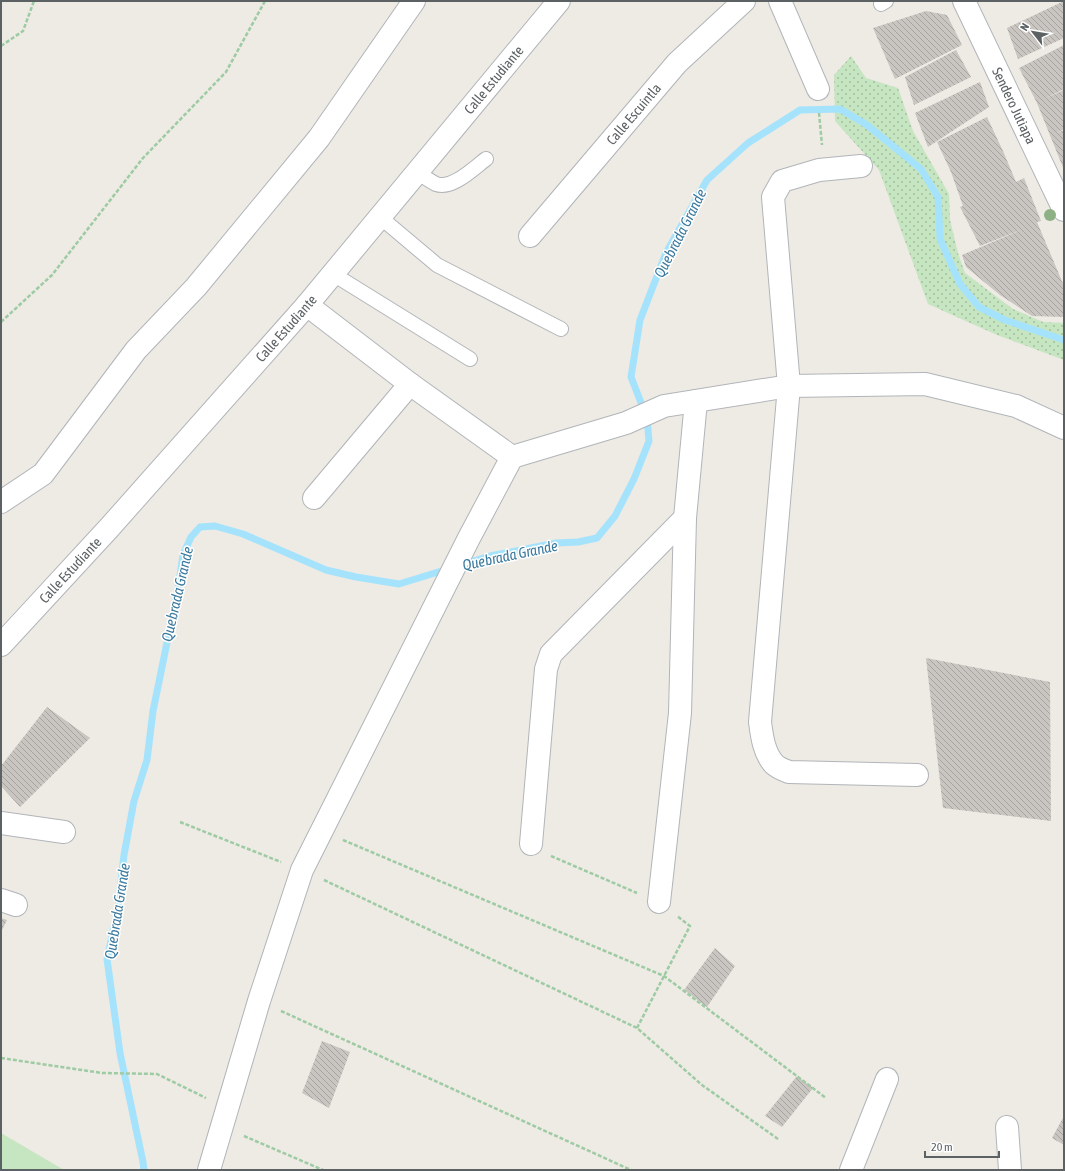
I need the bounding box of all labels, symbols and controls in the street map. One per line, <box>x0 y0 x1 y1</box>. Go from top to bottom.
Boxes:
north arrow <box>1013 12 1053 52</box>
text: N <box>1018 21 1031 33</box>
street label: Calle Estudiante <box>461 42 527 117</box>
street label: Sendero Jutiapa <box>989 65 1039 146</box>
street label: Calle Escuintla <box>603 80 664 148</box>
water label: Quebrada Grande <box>650 186 710 280</box>
street label: Calle Estudiante <box>252 292 320 365</box>
street label: Calle Estudiante <box>36 534 104 606</box>
water label: Quebrada Grande <box>461 537 559 573</box>
water label: Quebrada Grande <box>158 545 196 643</box>
water label: Quebrada Grande <box>101 862 133 960</box>
scale bar <box>925 1133 999 1159</box>
text: 20 m <box>931 1140 953 1154</box>

